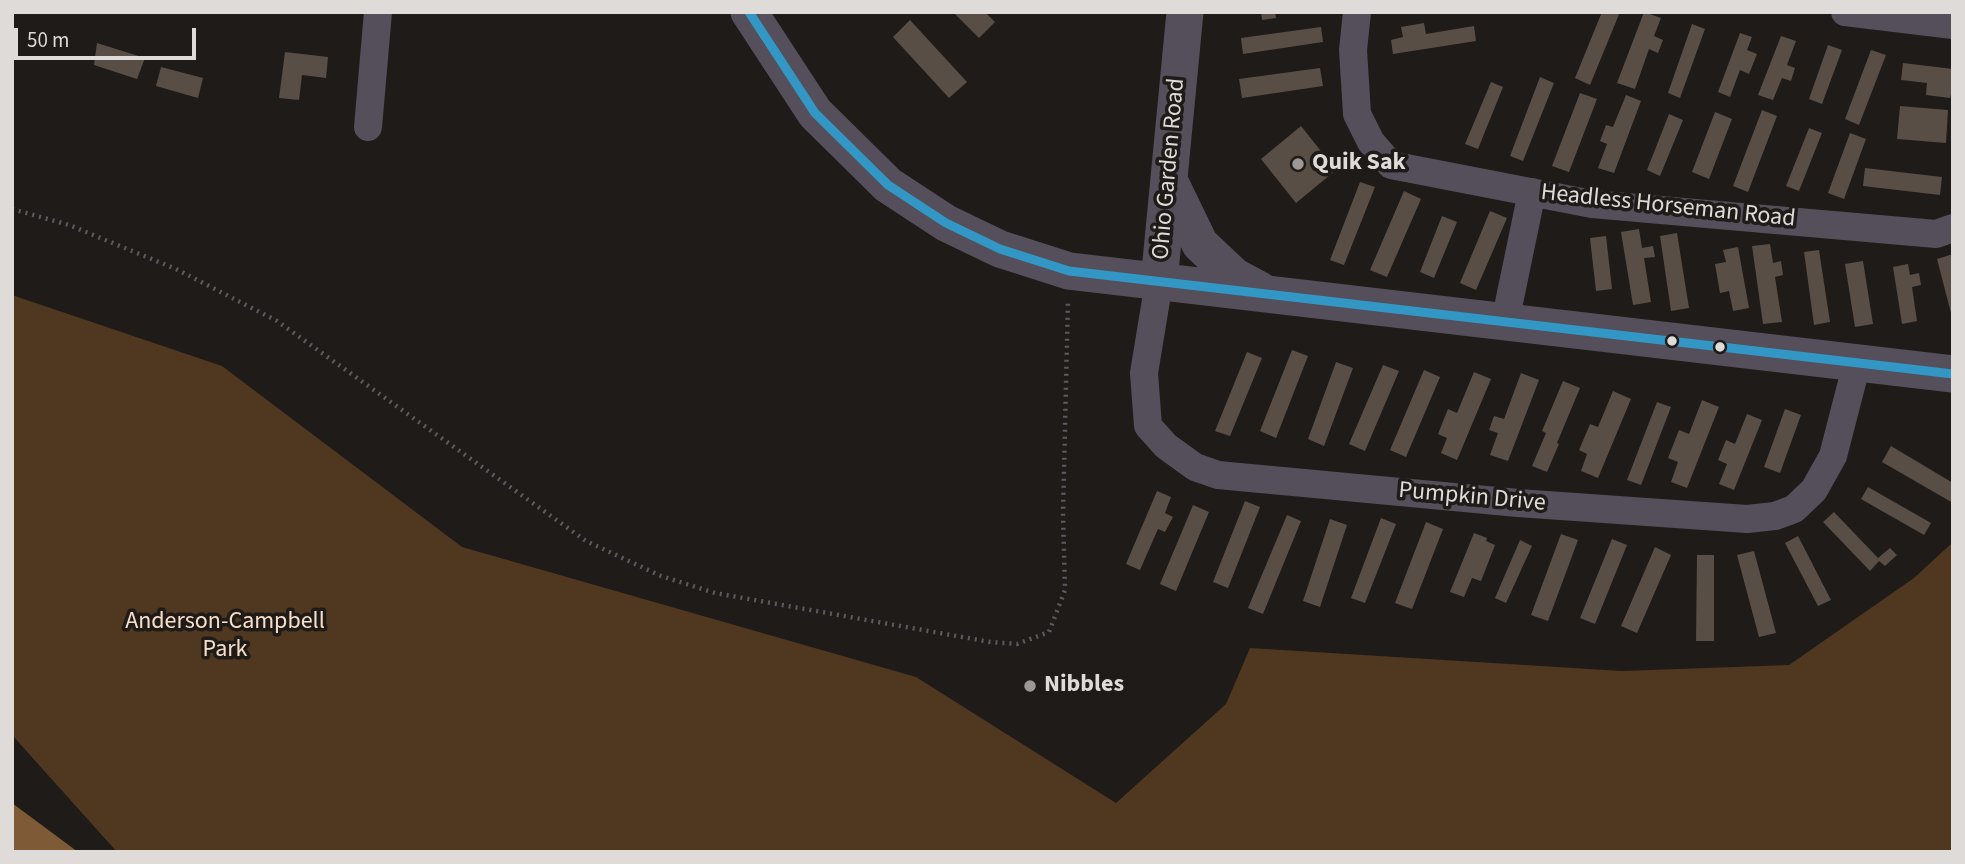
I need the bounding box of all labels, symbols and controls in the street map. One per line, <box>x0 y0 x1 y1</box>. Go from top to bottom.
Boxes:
scale bar <box>18 14 200 58</box>
text: 50 m <box>27 25 69 55</box>
street label: Ohio Garden Road <box>1148 77 1192 261</box>
place label: Quik Sak <box>1312 150 1406 178</box>
marker: Quik Sak <box>1290 156 1306 172</box>
street label: Headless Horseman Road <box>1539 179 1797 235</box>
unlabelled marker <box>1665 334 1679 348</box>
unlabelled marker <box>1713 340 1727 354</box>
street label: Pumpkin Drive <box>1397 477 1547 519</box>
park label: Anderson-Campbell Park <box>125 609 325 665</box>
place label: Nibbles <box>1044 672 1124 700</box>
marker: Nibbles <box>1022 678 1038 694</box>

